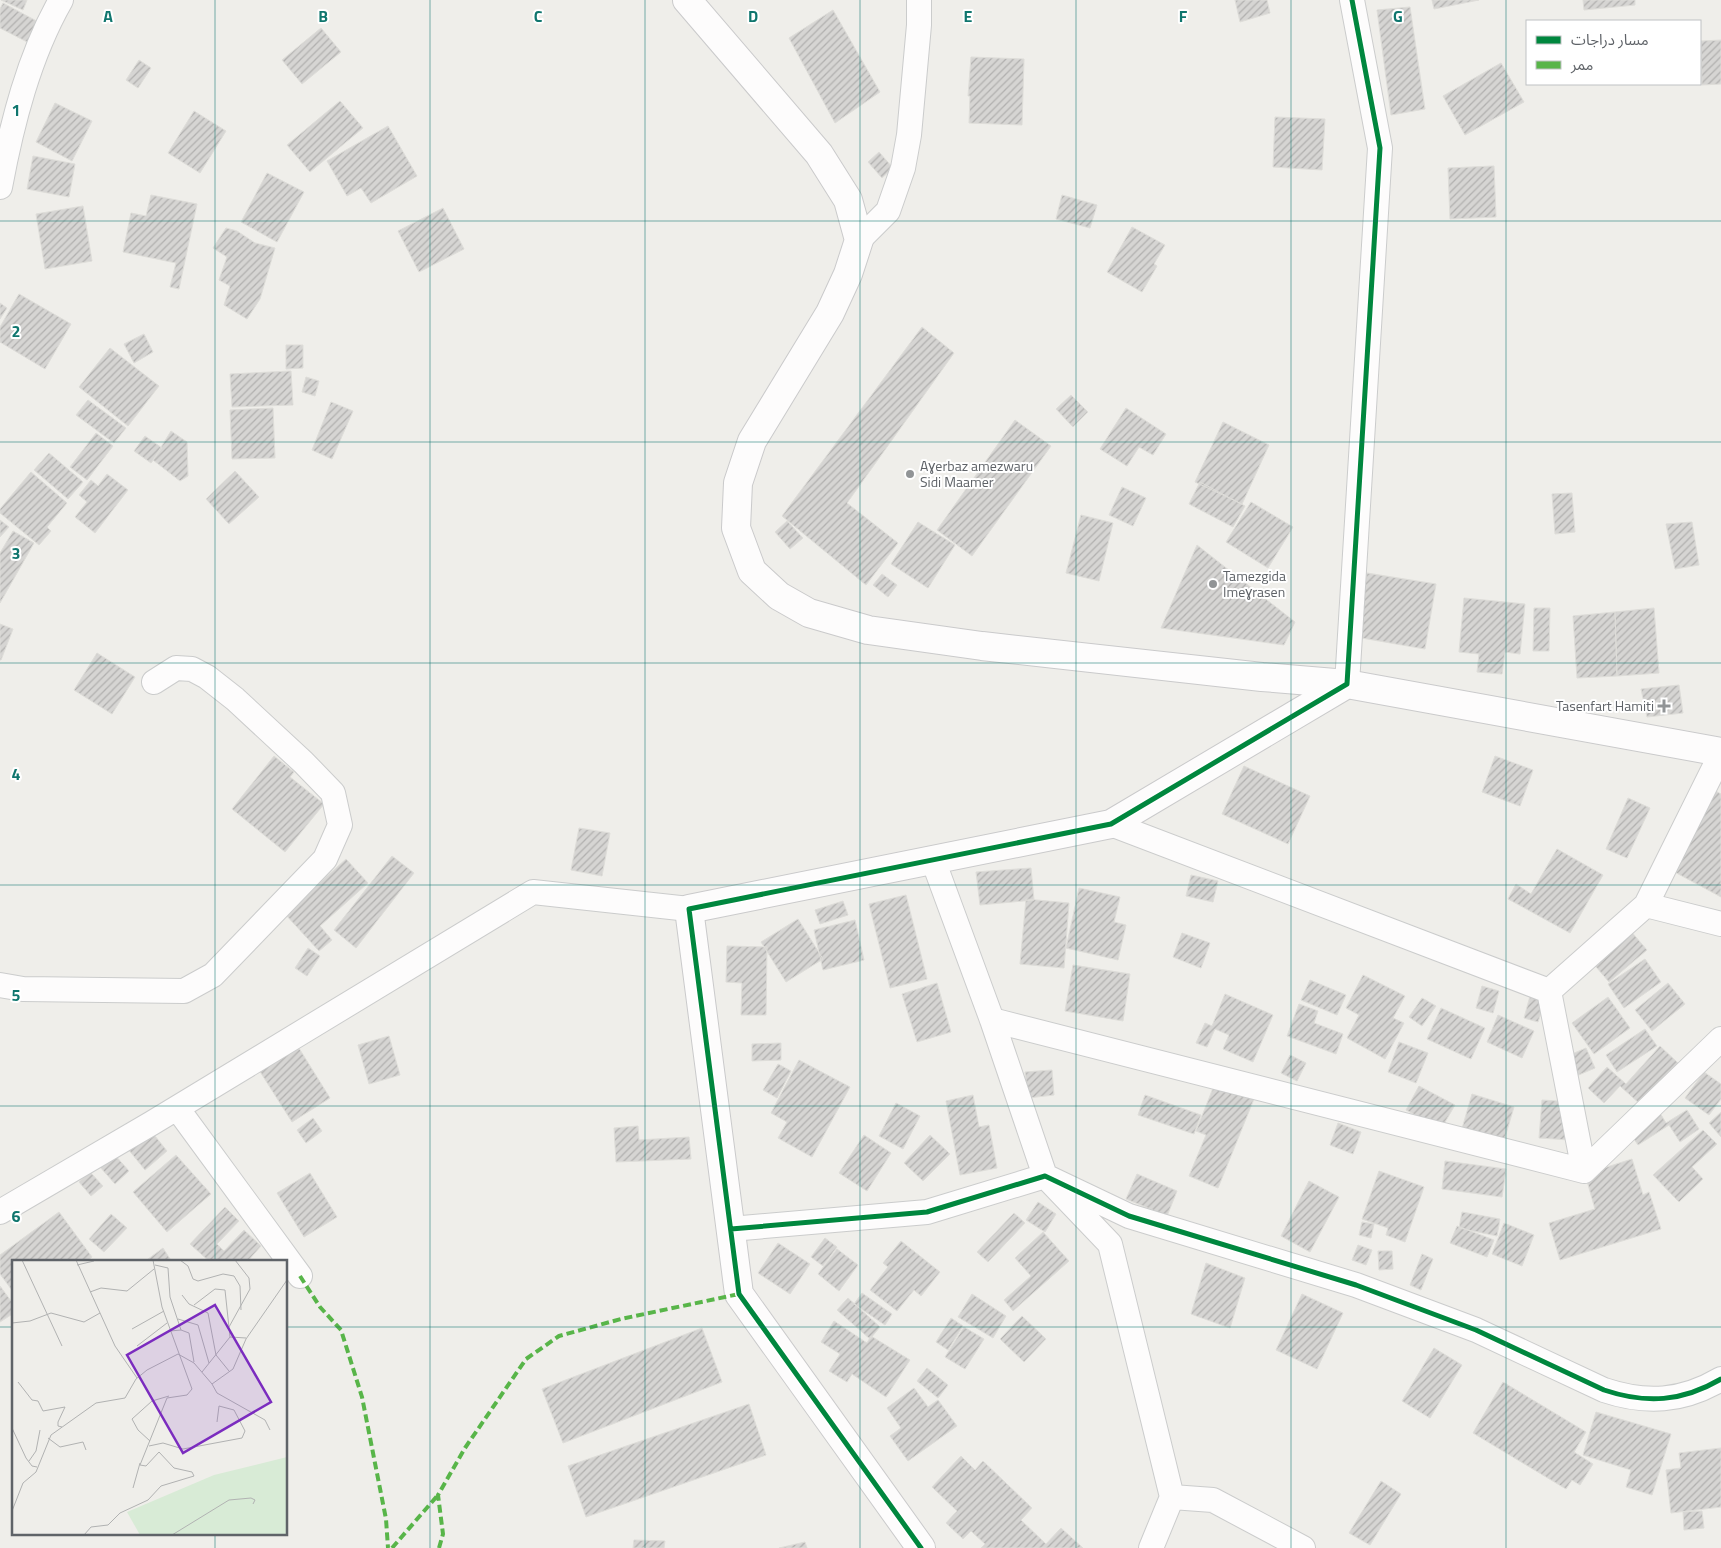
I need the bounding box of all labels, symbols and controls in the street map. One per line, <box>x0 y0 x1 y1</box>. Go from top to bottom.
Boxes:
text: A <box>103 4 113 28</box>
text: B <box>318 4 328 28</box>
text: C <box>534 4 543 28</box>
text: D <box>748 4 758 28</box>
text: E <box>964 4 973 28</box>
text: F <box>1179 4 1188 28</box>
text: G <box>1393 4 1403 28</box>
legend <box>1526 20 1701 85</box>
text: مسار دراجات <box>1571 28 1649 51</box>
text: ممر <box>1570 53 1594 76</box>
text: 1 <box>12 98 20 122</box>
text: 2 <box>12 319 20 343</box>
place label: Aɣerbaz amezwaru Sidi Maamer <box>920 455 1033 492</box>
marker: Aɣerbaz amezwaru Sidi Maamer <box>904 468 916 480</box>
text: 3 <box>12 541 20 565</box>
place label: Tamezgida Imeɣrasen <box>1223 565 1286 602</box>
marker: Tamezgida Imeɣrasen <box>1207 578 1219 590</box>
place label: Tasenfart Hamiti <box>1556 695 1654 716</box>
marker: Tasenfart Hamiti <box>1658 700 1670 712</box>
text: 4 <box>12 762 21 786</box>
text: 5 <box>12 983 21 1007</box>
text: 6 <box>12 1204 21 1228</box>
inset map <box>12 1260 288 1536</box>

